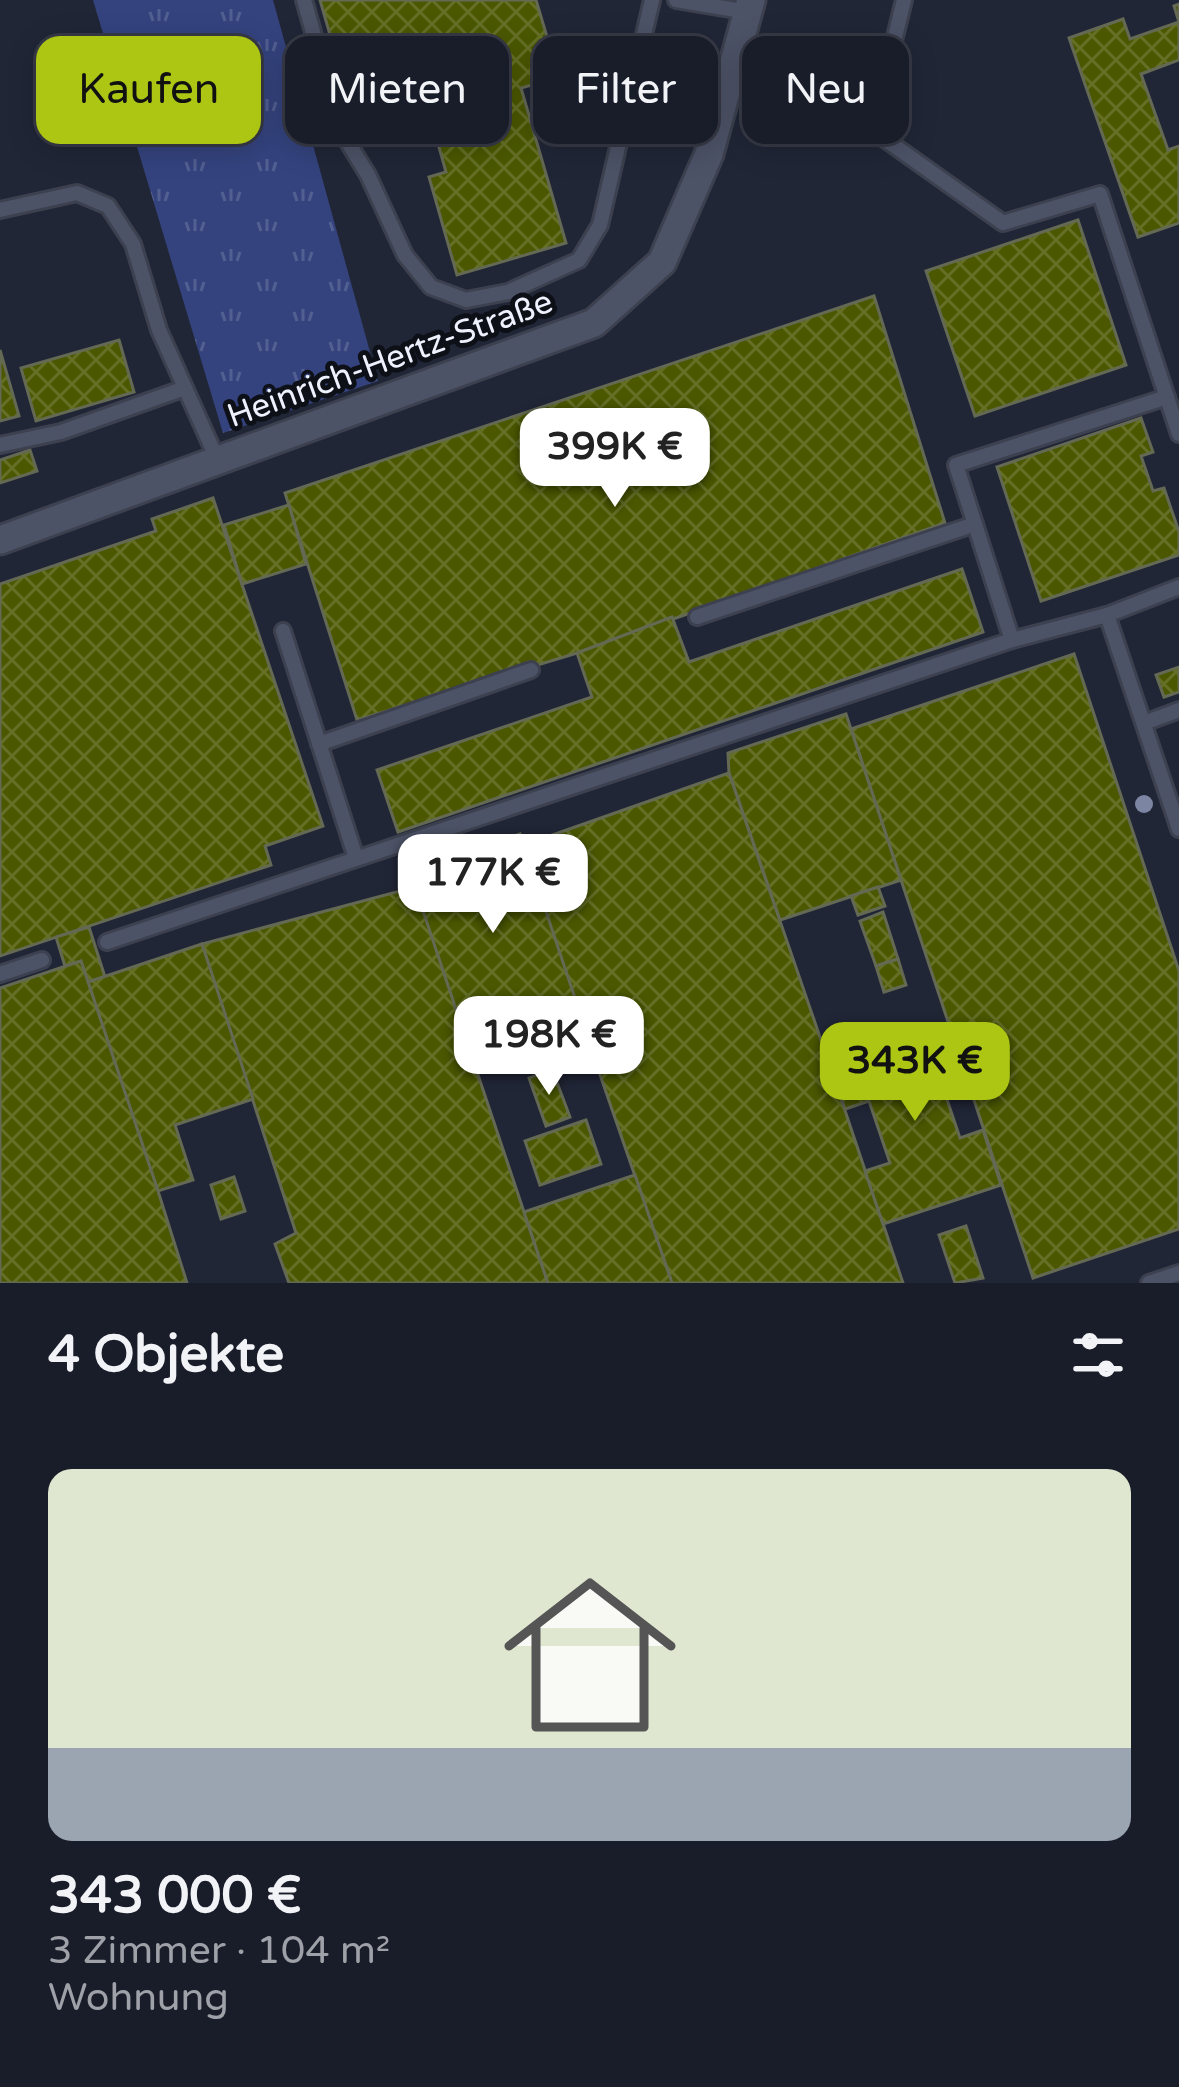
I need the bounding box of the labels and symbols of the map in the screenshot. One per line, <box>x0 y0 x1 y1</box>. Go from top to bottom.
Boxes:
street label: Heinrich-Hertz-Straße <box>222 282 558 436</box>
pin: 399K € <box>517 408 713 510</box>
pin: 177K € <box>395 834 591 936</box>
pin: 198K € <box>451 996 647 1098</box>
pin: 343K € <box>817 1022 1013 1124</box>

